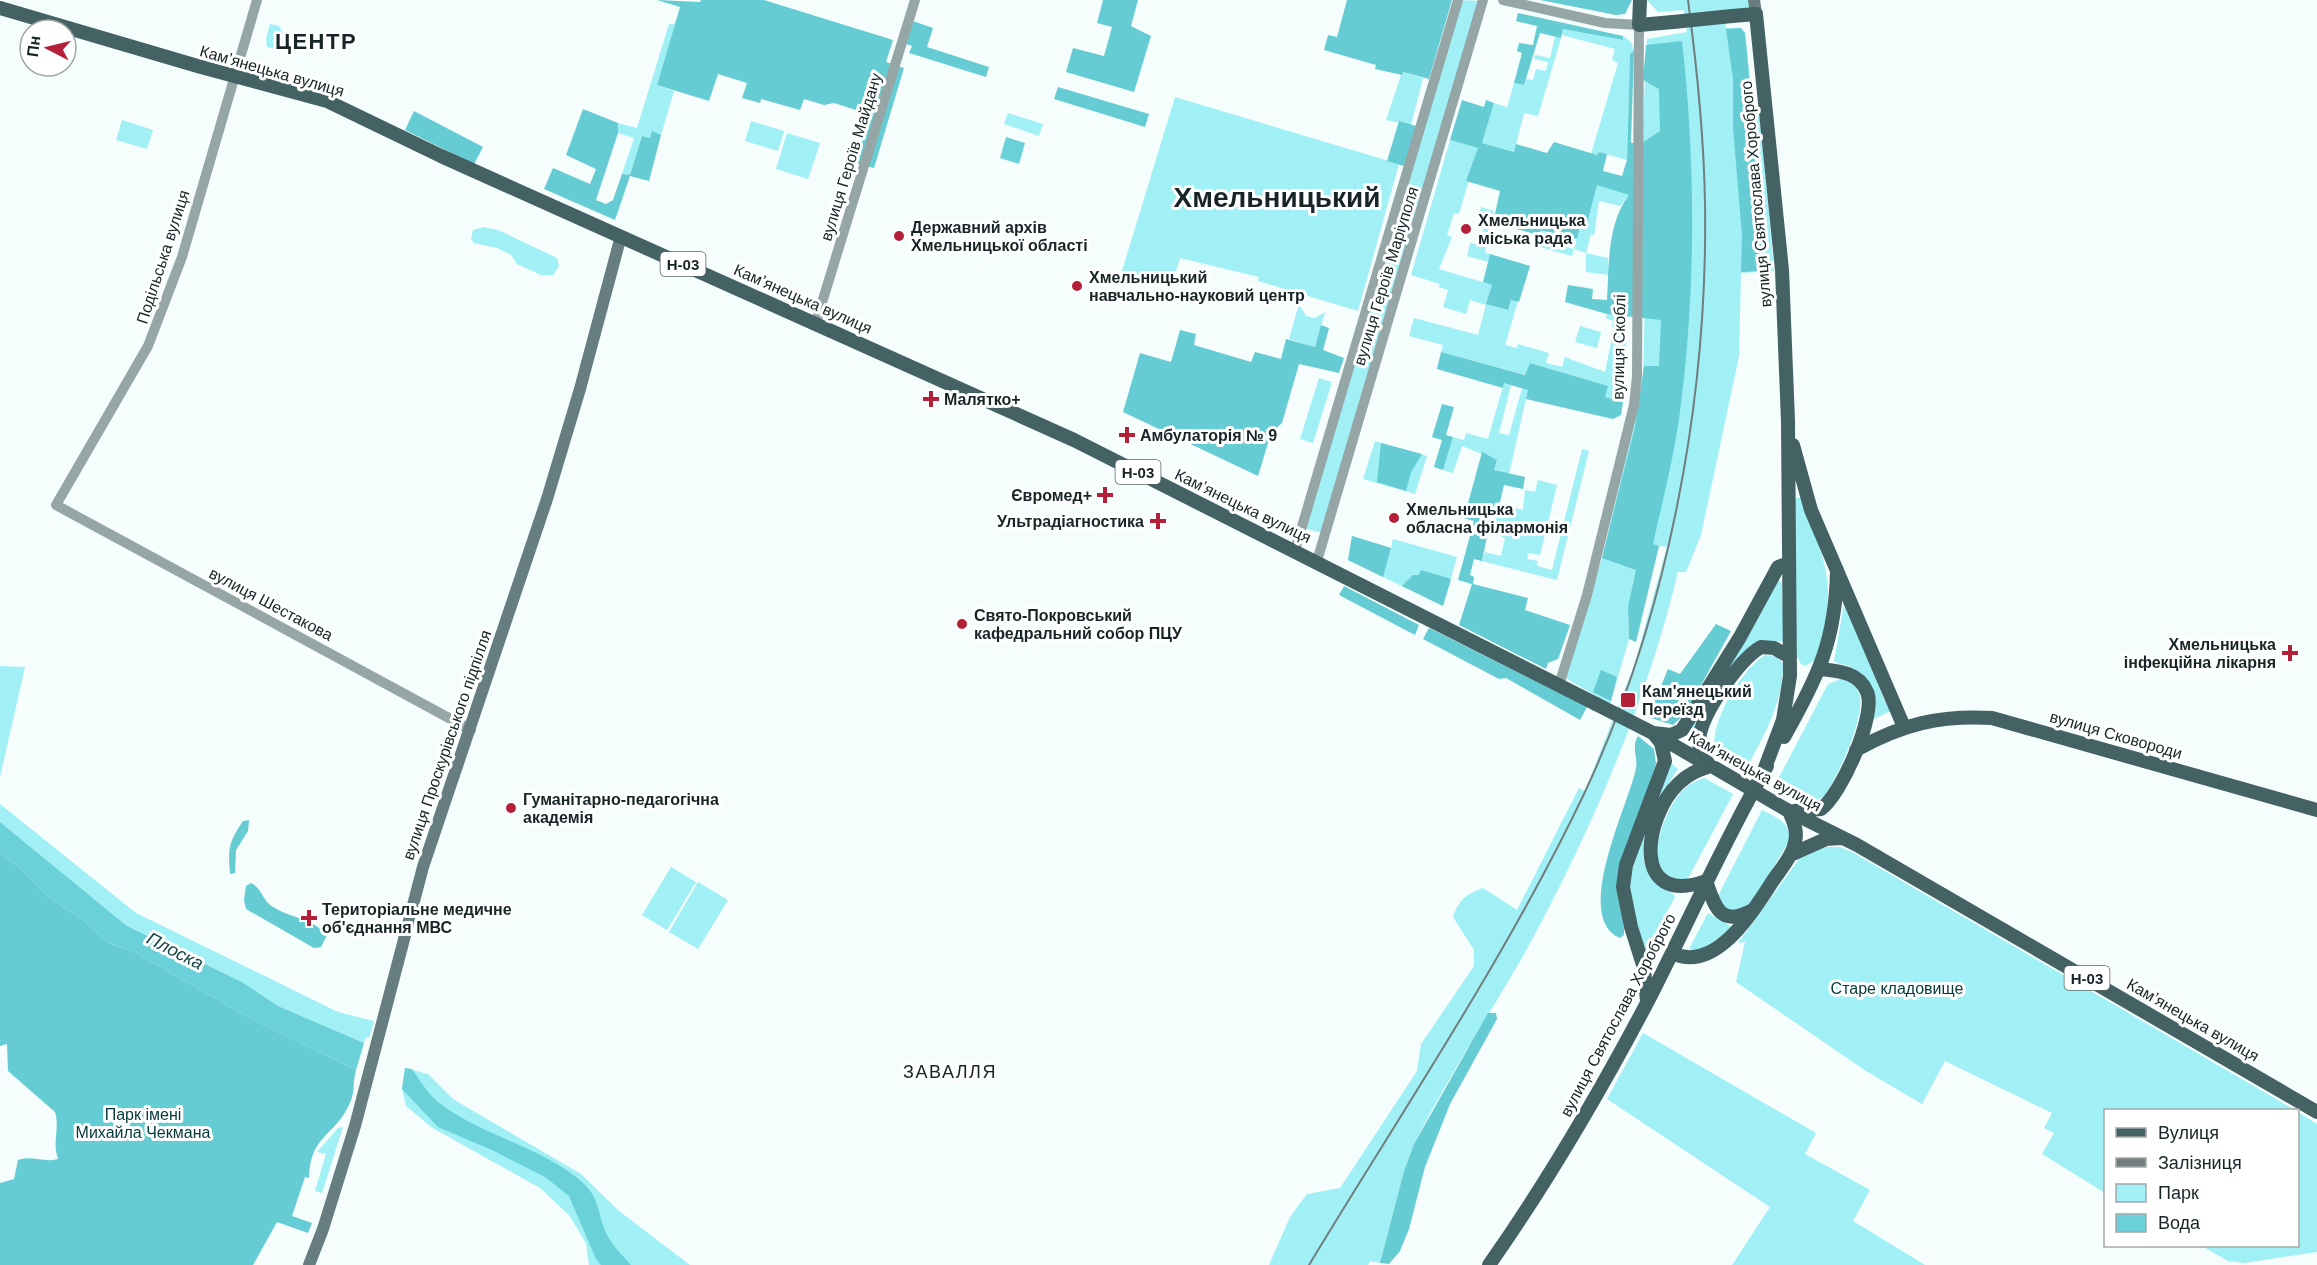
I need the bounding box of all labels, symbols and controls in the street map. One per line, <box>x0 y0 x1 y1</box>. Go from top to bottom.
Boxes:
north arrow <box>18 18 78 78</box>
district label: ЦЕНТР <box>275 29 357 54</box>
text: Пн <box>24 35 43 58</box>
street label: Камʼянецька вулиця <box>198 42 346 100</box>
street label: вулиця Героїв Майдану <box>817 71 885 243</box>
street label: вулиця Святослава Хороброго <box>1738 80 1774 308</box>
district label: Хмельницький <box>1174 182 1380 213</box>
street label: вулиця Героїв Маріуполя <box>1351 185 1421 367</box>
street label: Подільська вулиця <box>133 188 193 326</box>
place label: Хмельницька міська рада <box>1478 212 1586 247</box>
place label: Державний архів Хмельницької області <box>911 219 1088 254</box>
marker: Хмельницька міська рада <box>1459 222 1473 236</box>
marker: Державний архів Хмельницької області <box>892 229 906 243</box>
road number: Н-03 <box>660 252 706 276</box>
street label: Камʼянецька вулиця <box>731 261 875 337</box>
place label: Хмельницький навчально-науковий центр <box>1089 269 1305 304</box>
marker: Хмельницький навчально-науковий центр <box>1070 279 1084 293</box>
street label: вулиця Скоблі <box>1610 294 1628 400</box>
marker: Малятко+ <box>922 390 940 408</box>
place label: Малятко+ <box>944 391 1021 408</box>
marker: Амбулаторія № 9 <box>1118 426 1136 444</box>
place label: Амбулаторія № 9 <box>1140 427 1277 444</box>
road number: Н-03 <box>1116 460 1160 484</box>
street label: Камʼянецька вулиця <box>1172 466 1314 546</box>
marker: Євромед+ <box>1096 486 1114 504</box>
place label: Євромед+ <box>1011 487 1092 504</box>
place label: Хмельницька обласна філармонія <box>1406 501 1568 536</box>
marker: Хмельницька обласна філармонія <box>1387 511 1401 525</box>
marker: Ультрадіагностика <box>1149 512 1167 530</box>
place label: Ультрадіагностика <box>997 513 1144 530</box>
street label: вулиця Шестакова <box>206 564 336 644</box>
place label: Свято-Покровський кафедральний собор ПЦУ <box>974 607 1183 642</box>
marker: Свято-Покровський кафедральний собор ПЦУ <box>955 617 969 631</box>
street label: вулиця Проскурівського підпілля <box>400 628 494 862</box>
place label: Хмельницька інфекційна лікарня <box>2124 636 2276 671</box>
marker: Хмельницька інфекційна лікарня <box>2281 644 2299 662</box>
place label: Кам'янецький Переїзд <box>1642 683 1752 718</box>
marker: Кам'янецький Переїзд <box>1619 691 1637 709</box>
street label: вулиця Сковороди <box>2048 708 2184 762</box>
street label: Камʼянецька вулиця <box>1686 727 1824 815</box>
place label: Гуманітарно-педагогічна академія <box>523 791 719 826</box>
marker: Гуманітарно-педагогічна академія <box>504 801 518 815</box>
place label: Територіальне медичне об'єднання МВС <box>322 901 512 936</box>
marker: Територіальне медичне об'єднання МВС <box>300 909 318 927</box>
street label: вулиця Святослава Хороброго <box>1557 911 1679 1119</box>
water label: Плоска <box>143 928 207 974</box>
road number: Н-03 <box>2064 966 2110 990</box>
street label: Камʼянецька вулиця <box>2124 975 2262 1065</box>
park label: Старе кладовище <box>1831 980 1964 997</box>
district label: ЗАВАЛЛЯ <box>903 1062 997 1082</box>
park label: Парк імені Михайла Чекмана <box>76 1106 211 1141</box>
legend <box>2104 1109 2299 1247</box>
text: Вулиця <box>2158 1123 2219 1143</box>
text: Залізниця <box>2158 1153 2242 1173</box>
text: Парк <box>2158 1183 2199 1203</box>
text: Вода <box>2158 1213 2201 1233</box>

